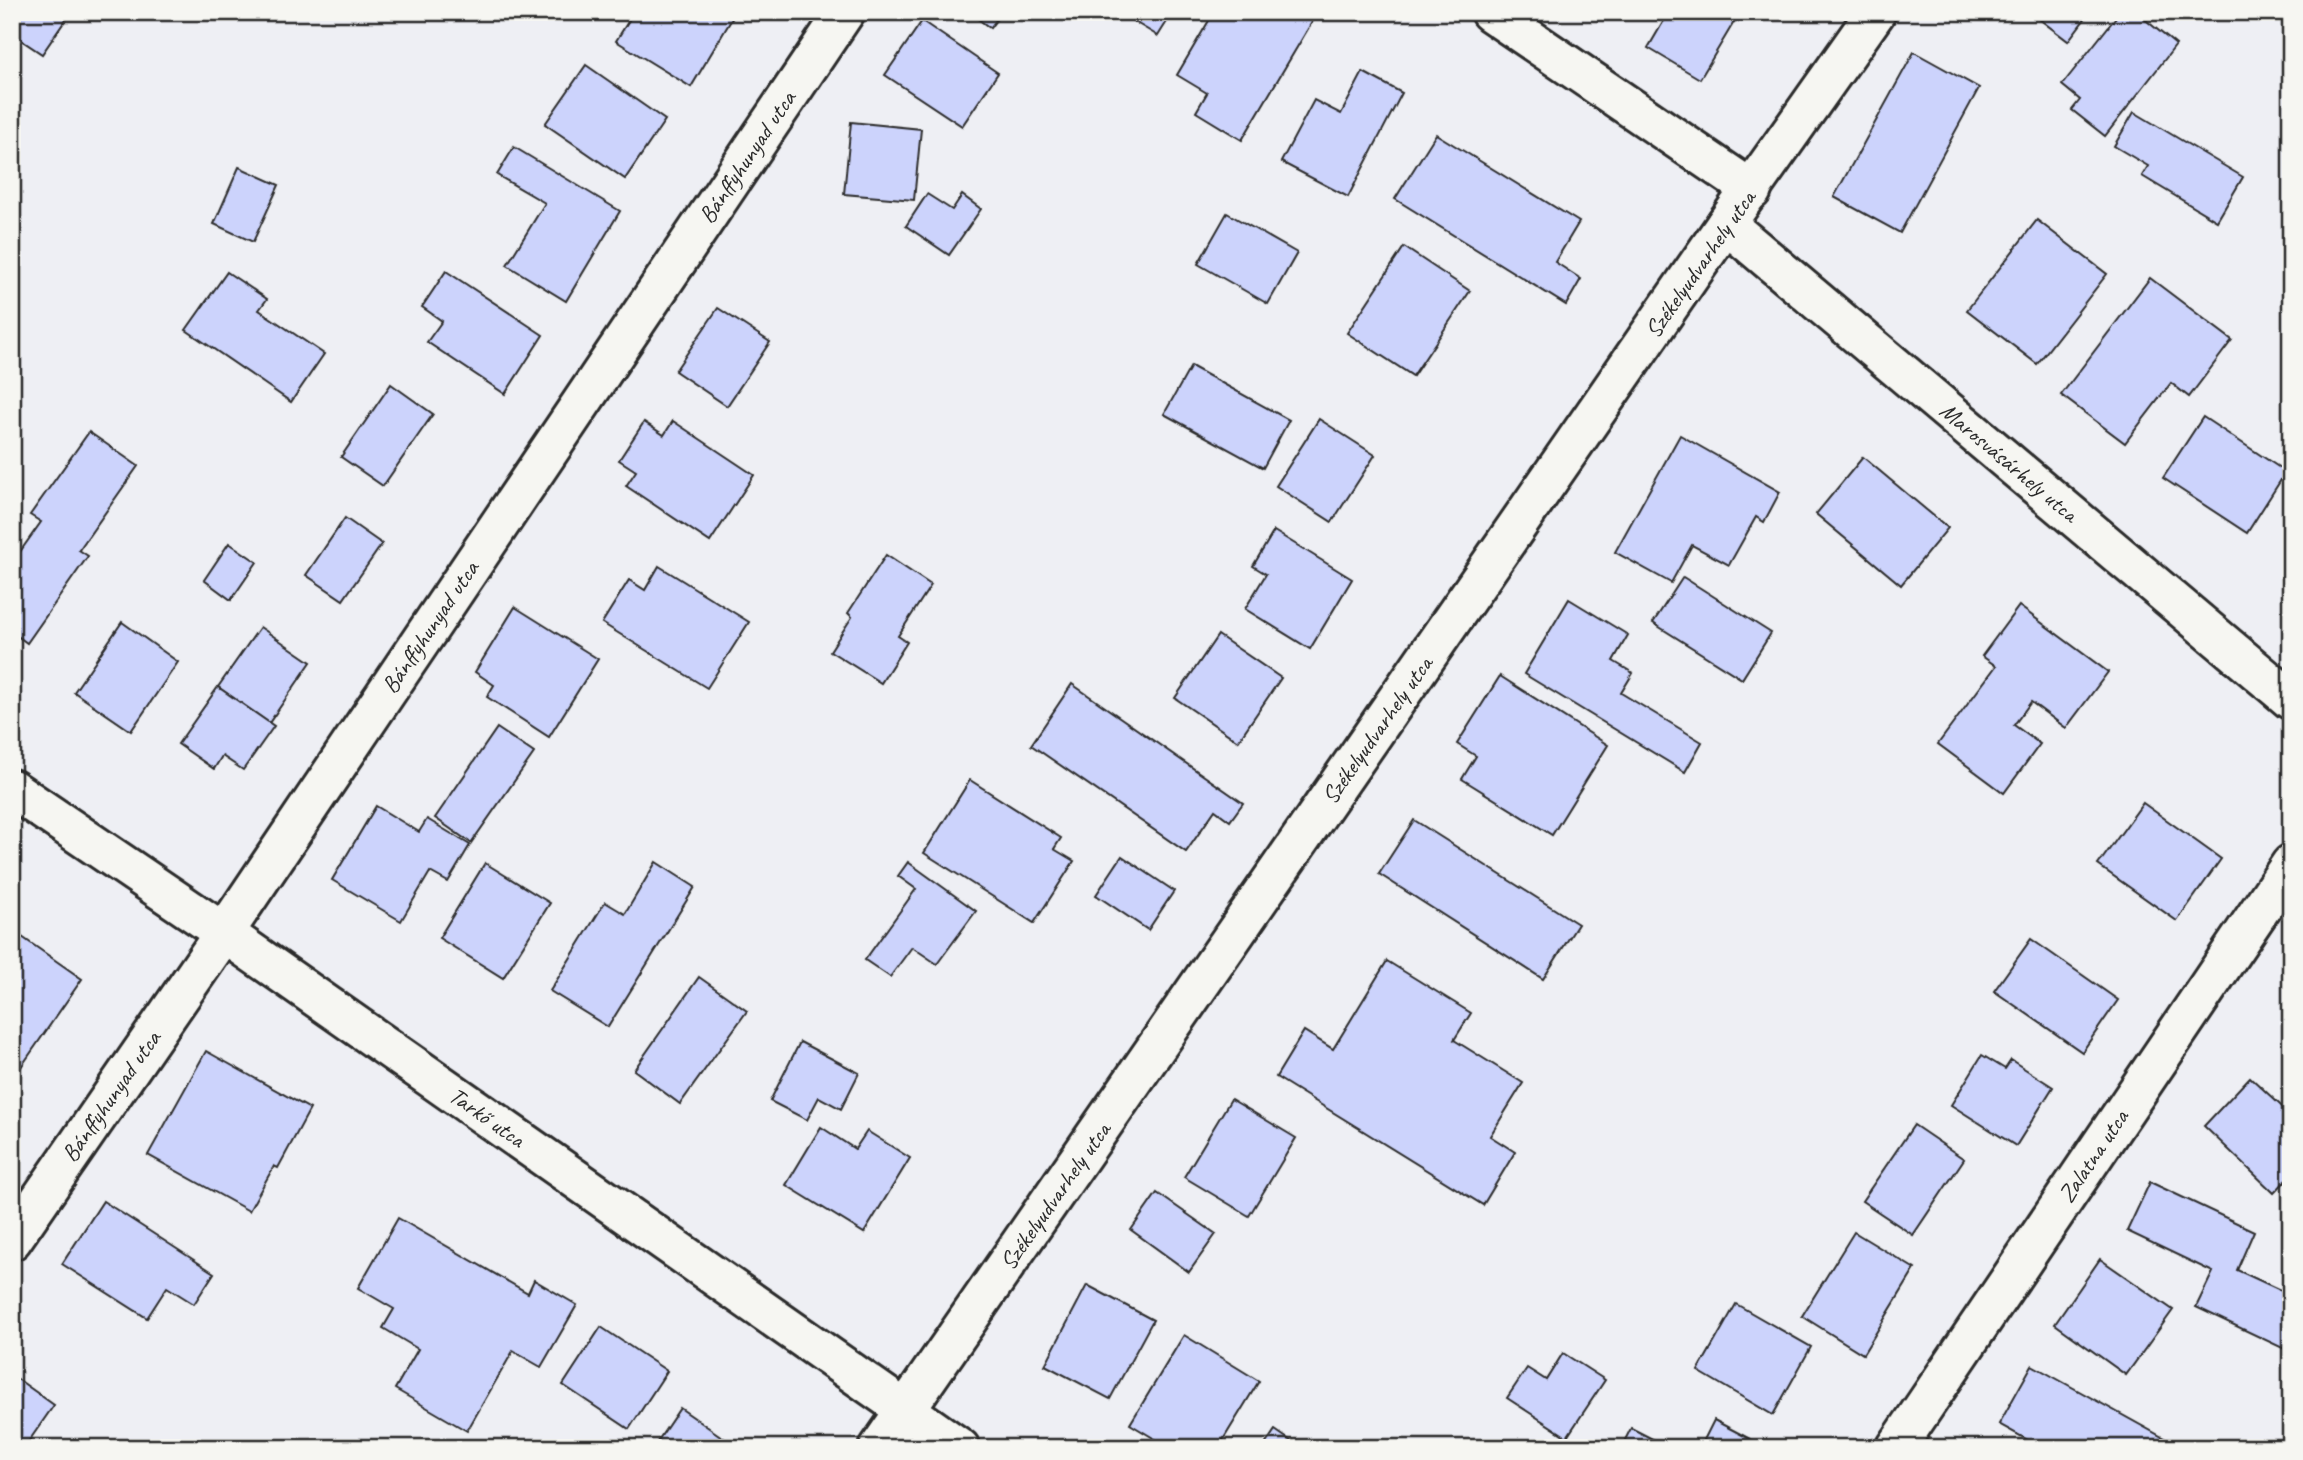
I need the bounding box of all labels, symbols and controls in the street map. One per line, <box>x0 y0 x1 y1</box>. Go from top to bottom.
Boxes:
street label: Bánffyhunyad utca <box>692 84 803 229</box>
street label: Székelyudvarhely utca <box>1638 183 1763 344</box>
street label: Marosvásárhely utca <box>1934 395 2086 530</box>
street label: Bánffyhunyad utca <box>375 554 486 699</box>
street label: Székelyudvarhely utca <box>1315 649 1440 810</box>
street label: Bánffyhunyad utca <box>55 1023 168 1167</box>
street label: Tarkő utca <box>443 1080 532 1155</box>
street label: Zalatna utca <box>2051 1103 2136 1208</box>
street label: Székelyudvarhely utca <box>993 1115 1118 1276</box>

